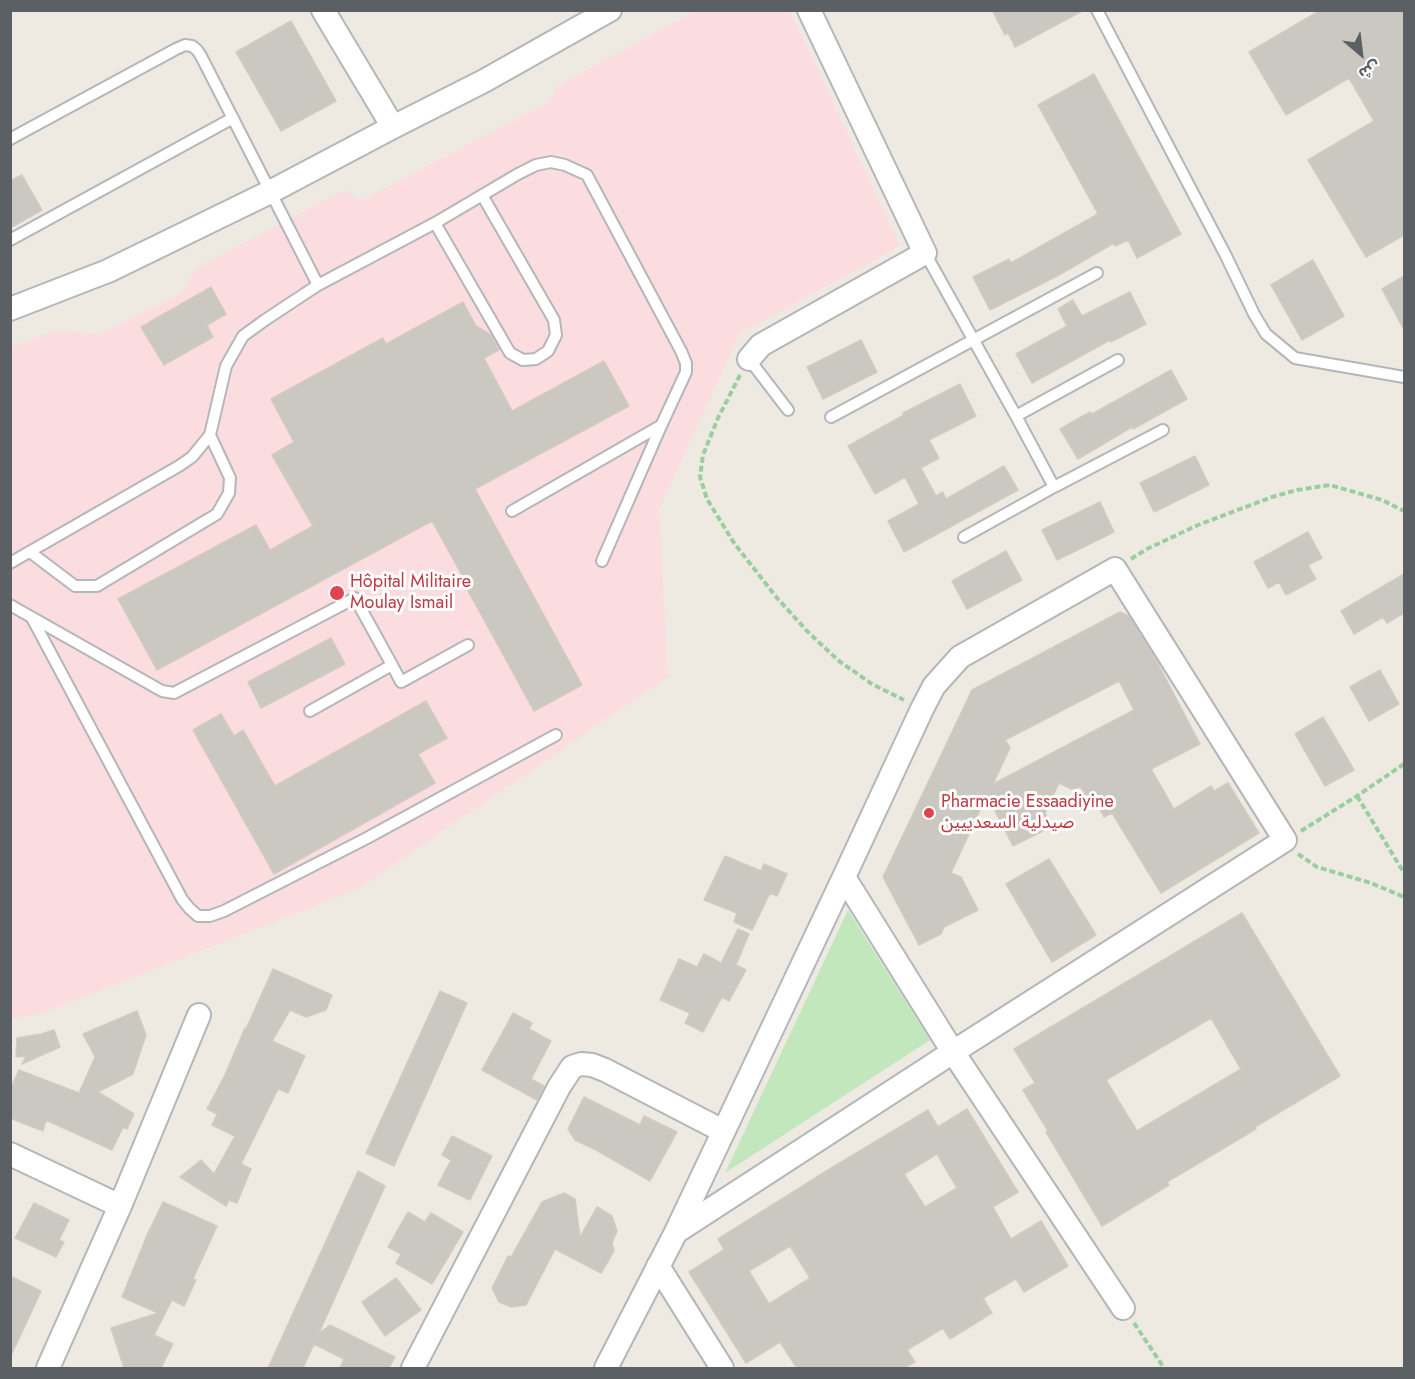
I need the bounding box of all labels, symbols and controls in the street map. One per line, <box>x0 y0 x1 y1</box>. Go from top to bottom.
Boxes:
north arrow <box>1331 24 1391 84</box>
text: ش <box>1355 55 1385 86</box>
place label: Hôpital Militaire Moulay Ismail <box>350 572 471 614</box>
marker: Hôpital Militaire Moulay Ismail <box>328 584 346 602</box>
place label: Pharmacie Essaadiyine صيدلية السعدييين <box>941 792 1114 834</box>
marker: Pharmacie Essaadiyine صيدلية السعدييين <box>922 806 936 820</box>

